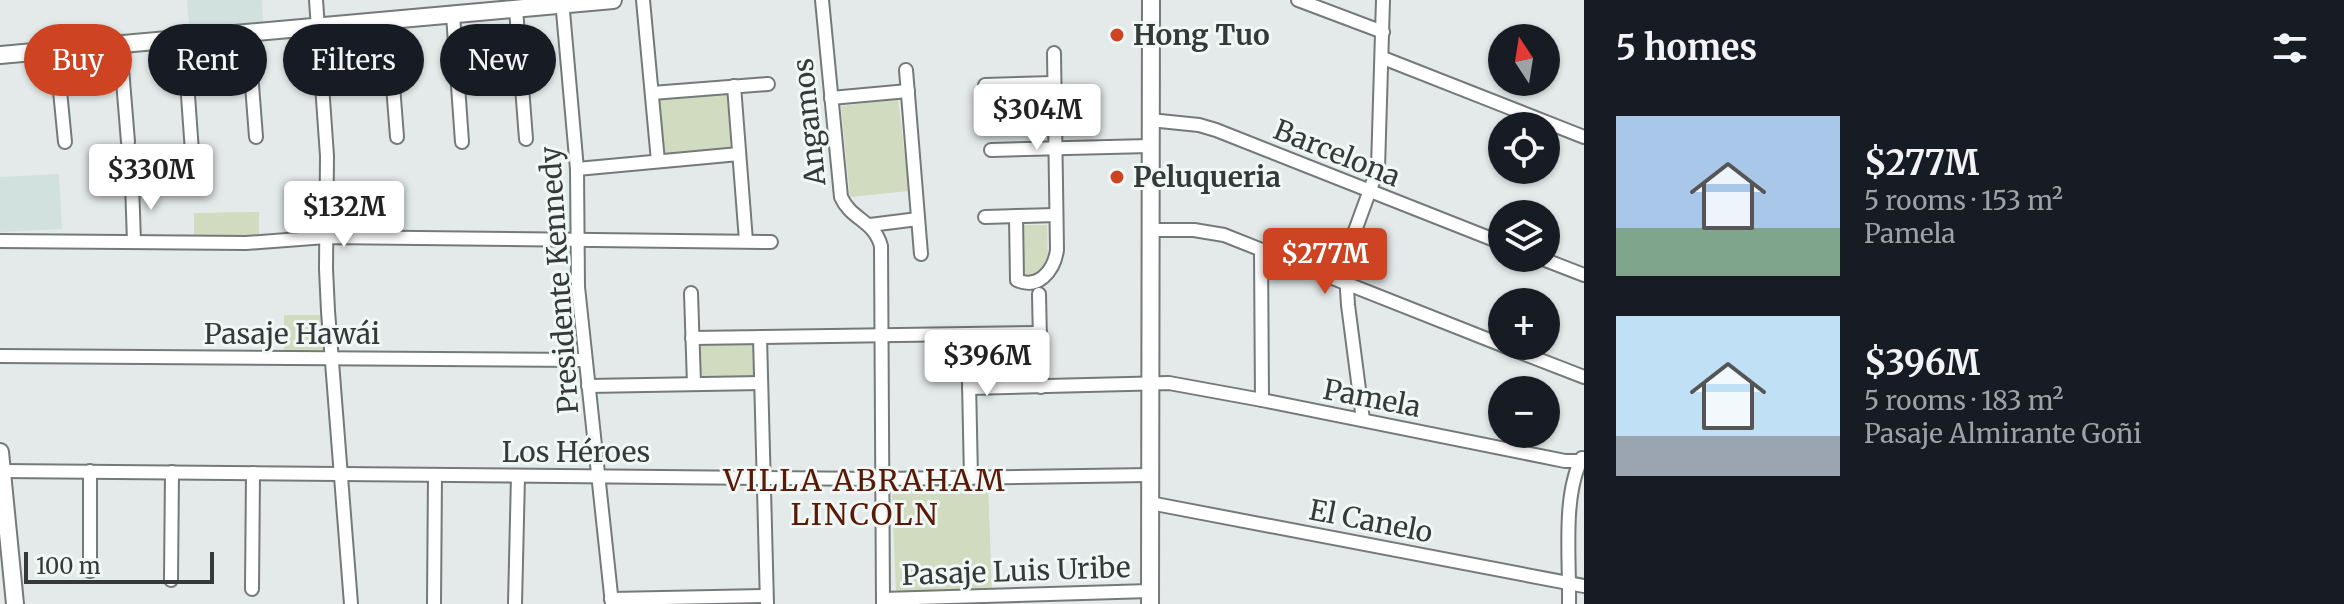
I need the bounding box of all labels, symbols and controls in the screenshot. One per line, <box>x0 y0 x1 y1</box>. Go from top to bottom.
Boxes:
place label: Hong Tuo <box>1133 17 1270 53</box>
chip: Buy <box>24 24 132 96</box>
chip: Rent <box>148 24 267 96</box>
chip: Filters <box>283 24 424 96</box>
chip: New <box>440 24 556 96</box>
north arrow <box>1488 24 1560 96</box>
map controls <box>1488 24 1560 448</box>
marker: Hong Tuo <box>1108 26 1126 44</box>
icon: filters <box>2268 26 2312 70</box>
text: 5 homes <box>1616 27 1757 69</box>
street label: Angamos <box>784 57 834 188</box>
pin: $304M <box>981 84 1093 152</box>
text: $304M <box>992 93 1082 126</box>
street label: Barcelona <box>1268 111 1406 195</box>
button: locate <box>1488 112 1560 184</box>
text: $277M <box>1864 142 1979 184</box>
pin: $330M <box>95 144 207 212</box>
street label: Presidente Kennedy <box>532 144 586 415</box>
icon: home <box>1680 148 1776 244</box>
text: $330M <box>107 153 195 186</box>
place label: Peluqueria <box>1133 159 1281 195</box>
marker: Peluqueria <box>1108 168 1126 186</box>
pin: $132M <box>288 181 400 249</box>
text: 5 rooms · 153 m² <box>1864 184 2063 217</box>
text: $132M <box>302 190 386 223</box>
button: layers <box>1488 200 1560 272</box>
text: Pamela <box>1864 217 1956 250</box>
pin: $277M <box>1269 228 1381 296</box>
text: $277M <box>1281 237 1369 270</box>
button: + <box>1488 288 1560 360</box>
street label: Pasaje Hawái <box>204 316 380 352</box>
pin: $396M <box>931 330 1043 398</box>
text: $396M <box>943 339 1031 372</box>
text: $396M <box>1864 342 1980 384</box>
icon: home <box>1680 348 1776 444</box>
street label: Pamela <box>1320 371 1424 425</box>
button: − <box>1488 376 1560 448</box>
text: 5 rooms · 183 m² <box>1864 384 2063 417</box>
text: Pasaje Almirante Goñi <box>1864 417 2142 450</box>
street label: Los Héroes <box>502 434 650 470</box>
district label: VILLA ABRAHAM LINCOLN <box>722 461 1007 533</box>
street label: El Canelo <box>1306 491 1436 551</box>
scale bar <box>24 548 214 584</box>
street label: Pasaje Luis Uribe <box>901 549 1131 593</box>
text: 100 m <box>36 552 101 580</box>

